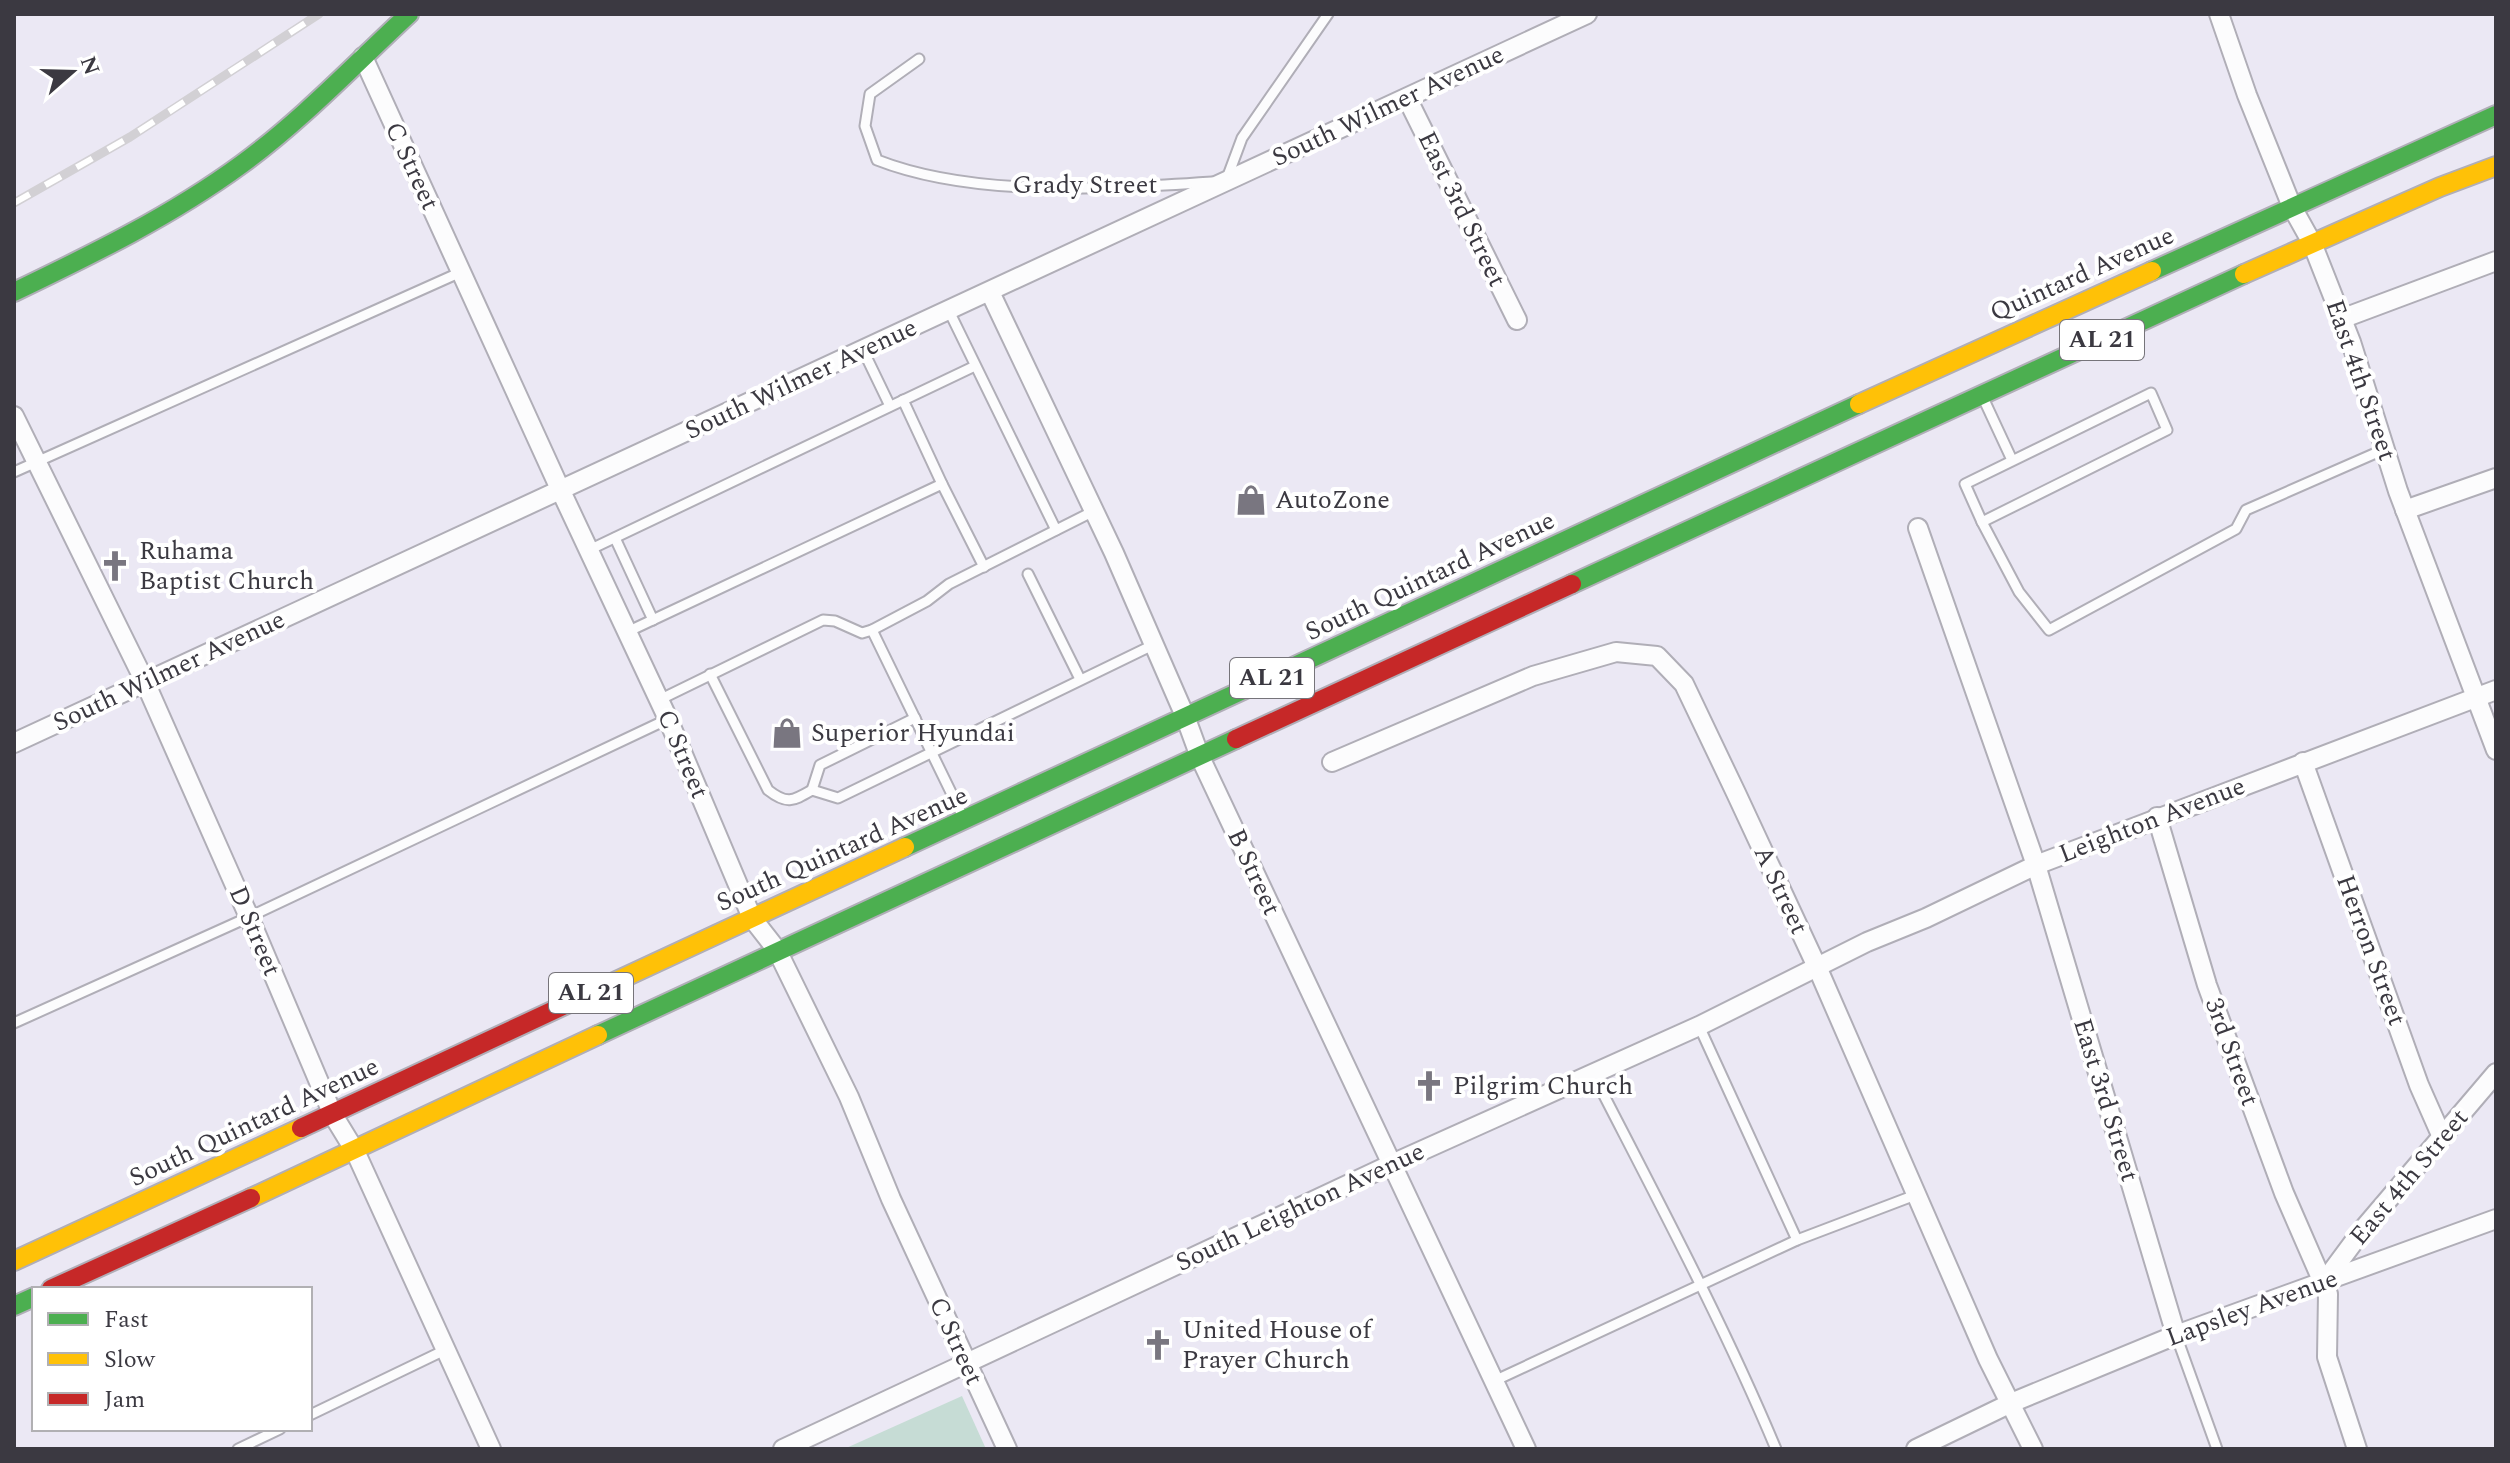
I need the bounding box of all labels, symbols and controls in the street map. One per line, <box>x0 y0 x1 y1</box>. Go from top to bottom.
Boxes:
north arrow <box>32 32 112 112</box>
street label: South Wilmer Avenue <box>1265 35 1511 177</box>
text: N <box>71 52 108 80</box>
street label: C Street <box>374 115 450 217</box>
street label: East 3rd Street <box>1407 124 1517 294</box>
street label: Grady Street <box>1012 165 1158 205</box>
street label: Quintard Avenue <box>1983 215 2181 333</box>
street label: East 4th Street <box>2315 294 2407 466</box>
street label: South Wilmer Avenue <box>678 308 924 450</box>
road number: AL 21 <box>2060 320 2144 360</box>
place label: AutoZone <box>1275 480 1390 520</box>
shop icon: AutoZone <box>1234 483 1268 517</box>
street label: South Quintard Avenue <box>1298 500 1562 652</box>
place label: Ruhama Baptist Church <box>139 531 314 601</box>
church icon: Ruhama Baptist Church <box>98 549 132 583</box>
street label: South Wilmer Avenue <box>46 600 292 742</box>
road number: AL 21 <box>1230 658 1314 698</box>
street label: C Street <box>646 703 720 805</box>
place label: Superior Hyundai <box>811 713 1015 753</box>
shop icon: Superior Hyundai <box>770 716 804 750</box>
street label: Leighton Avenue <box>2053 766 2251 874</box>
street label: South Quintard Avenue <box>710 775 974 923</box>
street label: B Street <box>1216 822 1292 922</box>
street label: A Street <box>1743 839 1819 941</box>
street label: Herron Street <box>2325 869 2417 1031</box>
street label: D Street <box>218 880 292 982</box>
road number: AL 21 <box>549 973 633 1013</box>
street label: 3rd Street <box>2194 992 2270 1112</box>
street label: East 3rd Street <box>2062 1013 2150 1187</box>
street label: South Quintard Avenue <box>122 1046 386 1198</box>
place label: Pilgrim Church <box>1453 1066 1633 1106</box>
church icon: Pilgrim Church <box>1412 1069 1446 1103</box>
street label: East 4th Street <box>2340 1100 2478 1254</box>
street label: South Leighton Avenue <box>1169 1132 1431 1282</box>
street label: Lapsley Avenue <box>2161 1258 2343 1358</box>
legend <box>32 1287 312 1431</box>
street label: C Street <box>918 1290 994 1392</box>
text: Fast <box>104 1302 149 1338</box>
place label: United House of Prayer Church <box>1182 1310 1374 1380</box>
church icon: United House of Prayer Church <box>1141 1328 1175 1362</box>
text: Slow <box>104 1342 156 1378</box>
text: Jam <box>104 1382 145 1418</box>

